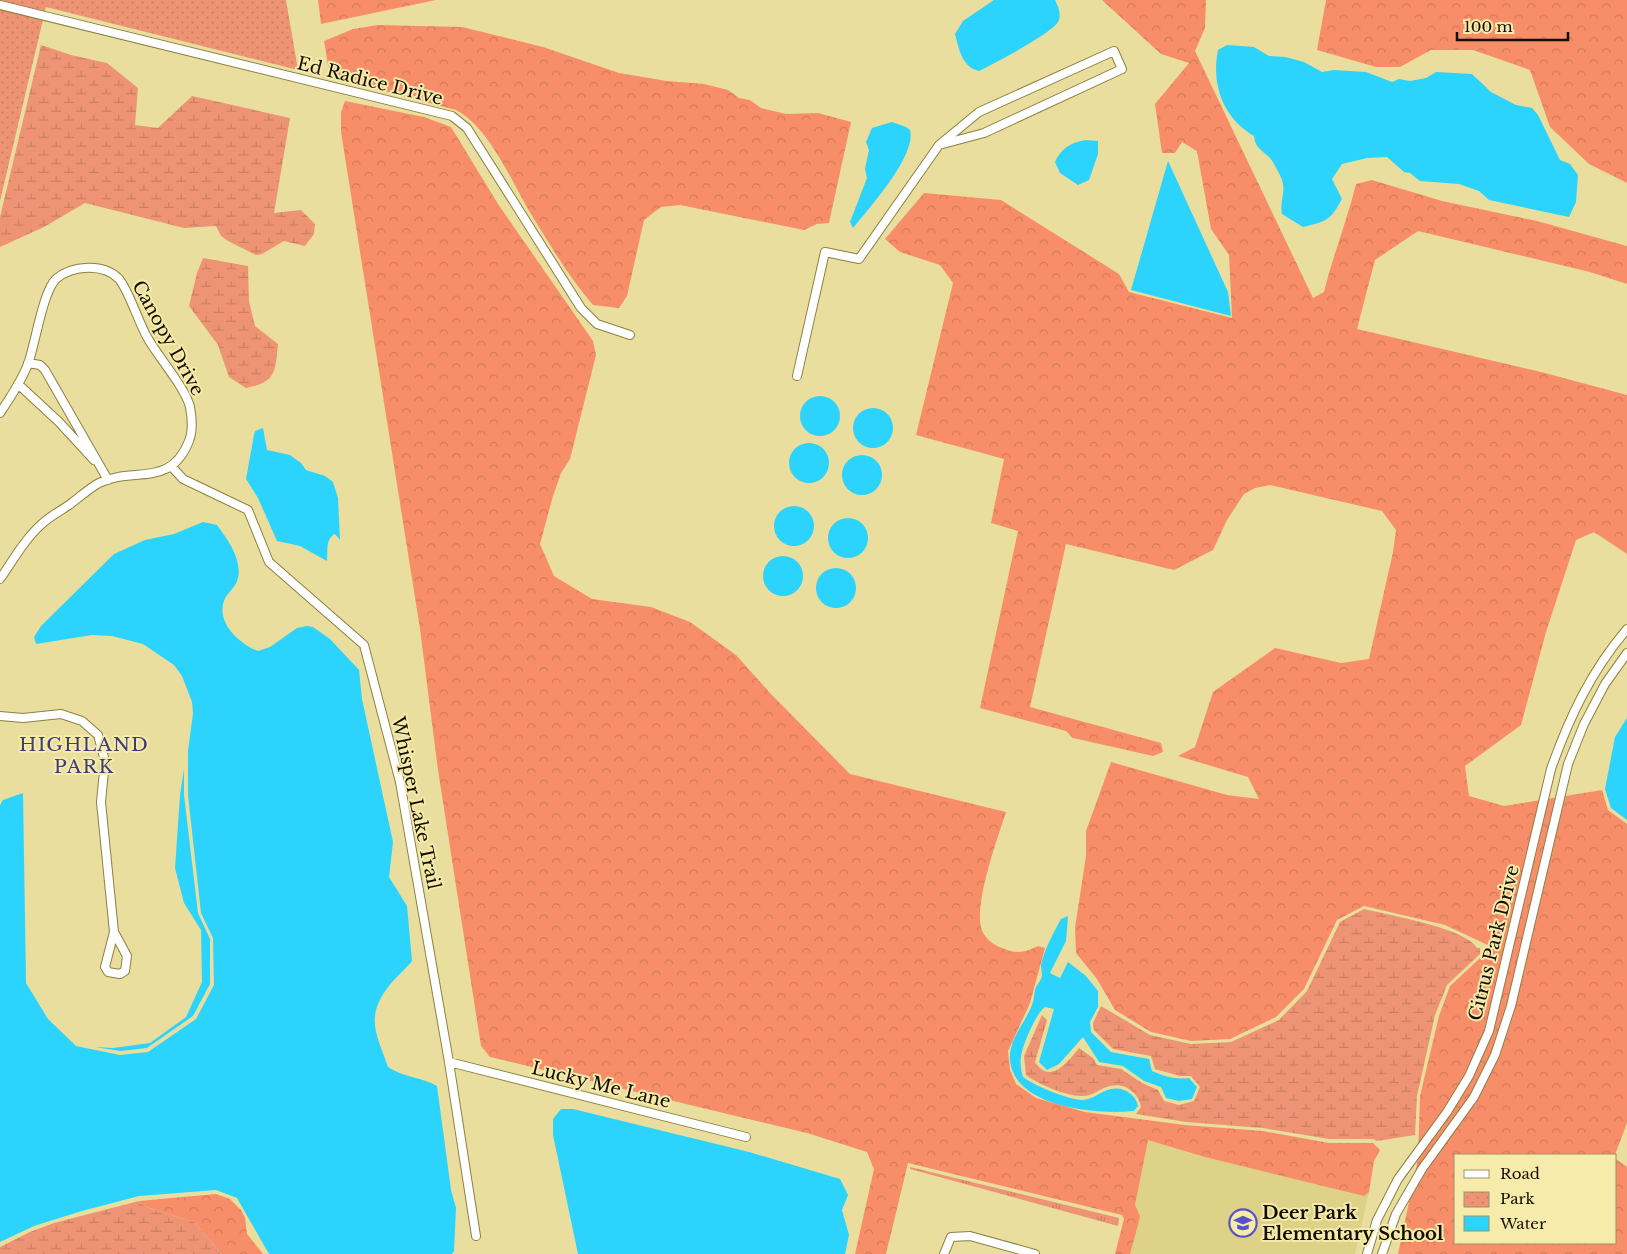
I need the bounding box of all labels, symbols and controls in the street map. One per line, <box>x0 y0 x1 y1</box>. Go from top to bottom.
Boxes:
scale bar <box>1457 10 1568 42</box>
text: 100 m <box>1464 17 1513 36</box>
street label: Ed Radice Drive <box>295 52 445 110</box>
street label: Canopy Drive <box>127 277 209 399</box>
street label: Whisper Lake Trail <box>387 714 445 892</box>
district label: HIGHLAND PARK <box>19 733 149 778</box>
street label: Citrus Park Drive <box>1464 863 1524 1023</box>
street label: Lucky Me Lane <box>529 1057 673 1113</box>
legend <box>1454 1154 1617 1244</box>
text: Road <box>1500 1164 1540 1183</box>
text: Park <box>1500 1189 1536 1208</box>
place label: Deer Park Elementary School <box>1262 1202 1444 1245</box>
school or university icon: Deer Park Elementary School <box>1228 1208 1258 1238</box>
text: Water <box>1499 1214 1547 1233</box>

